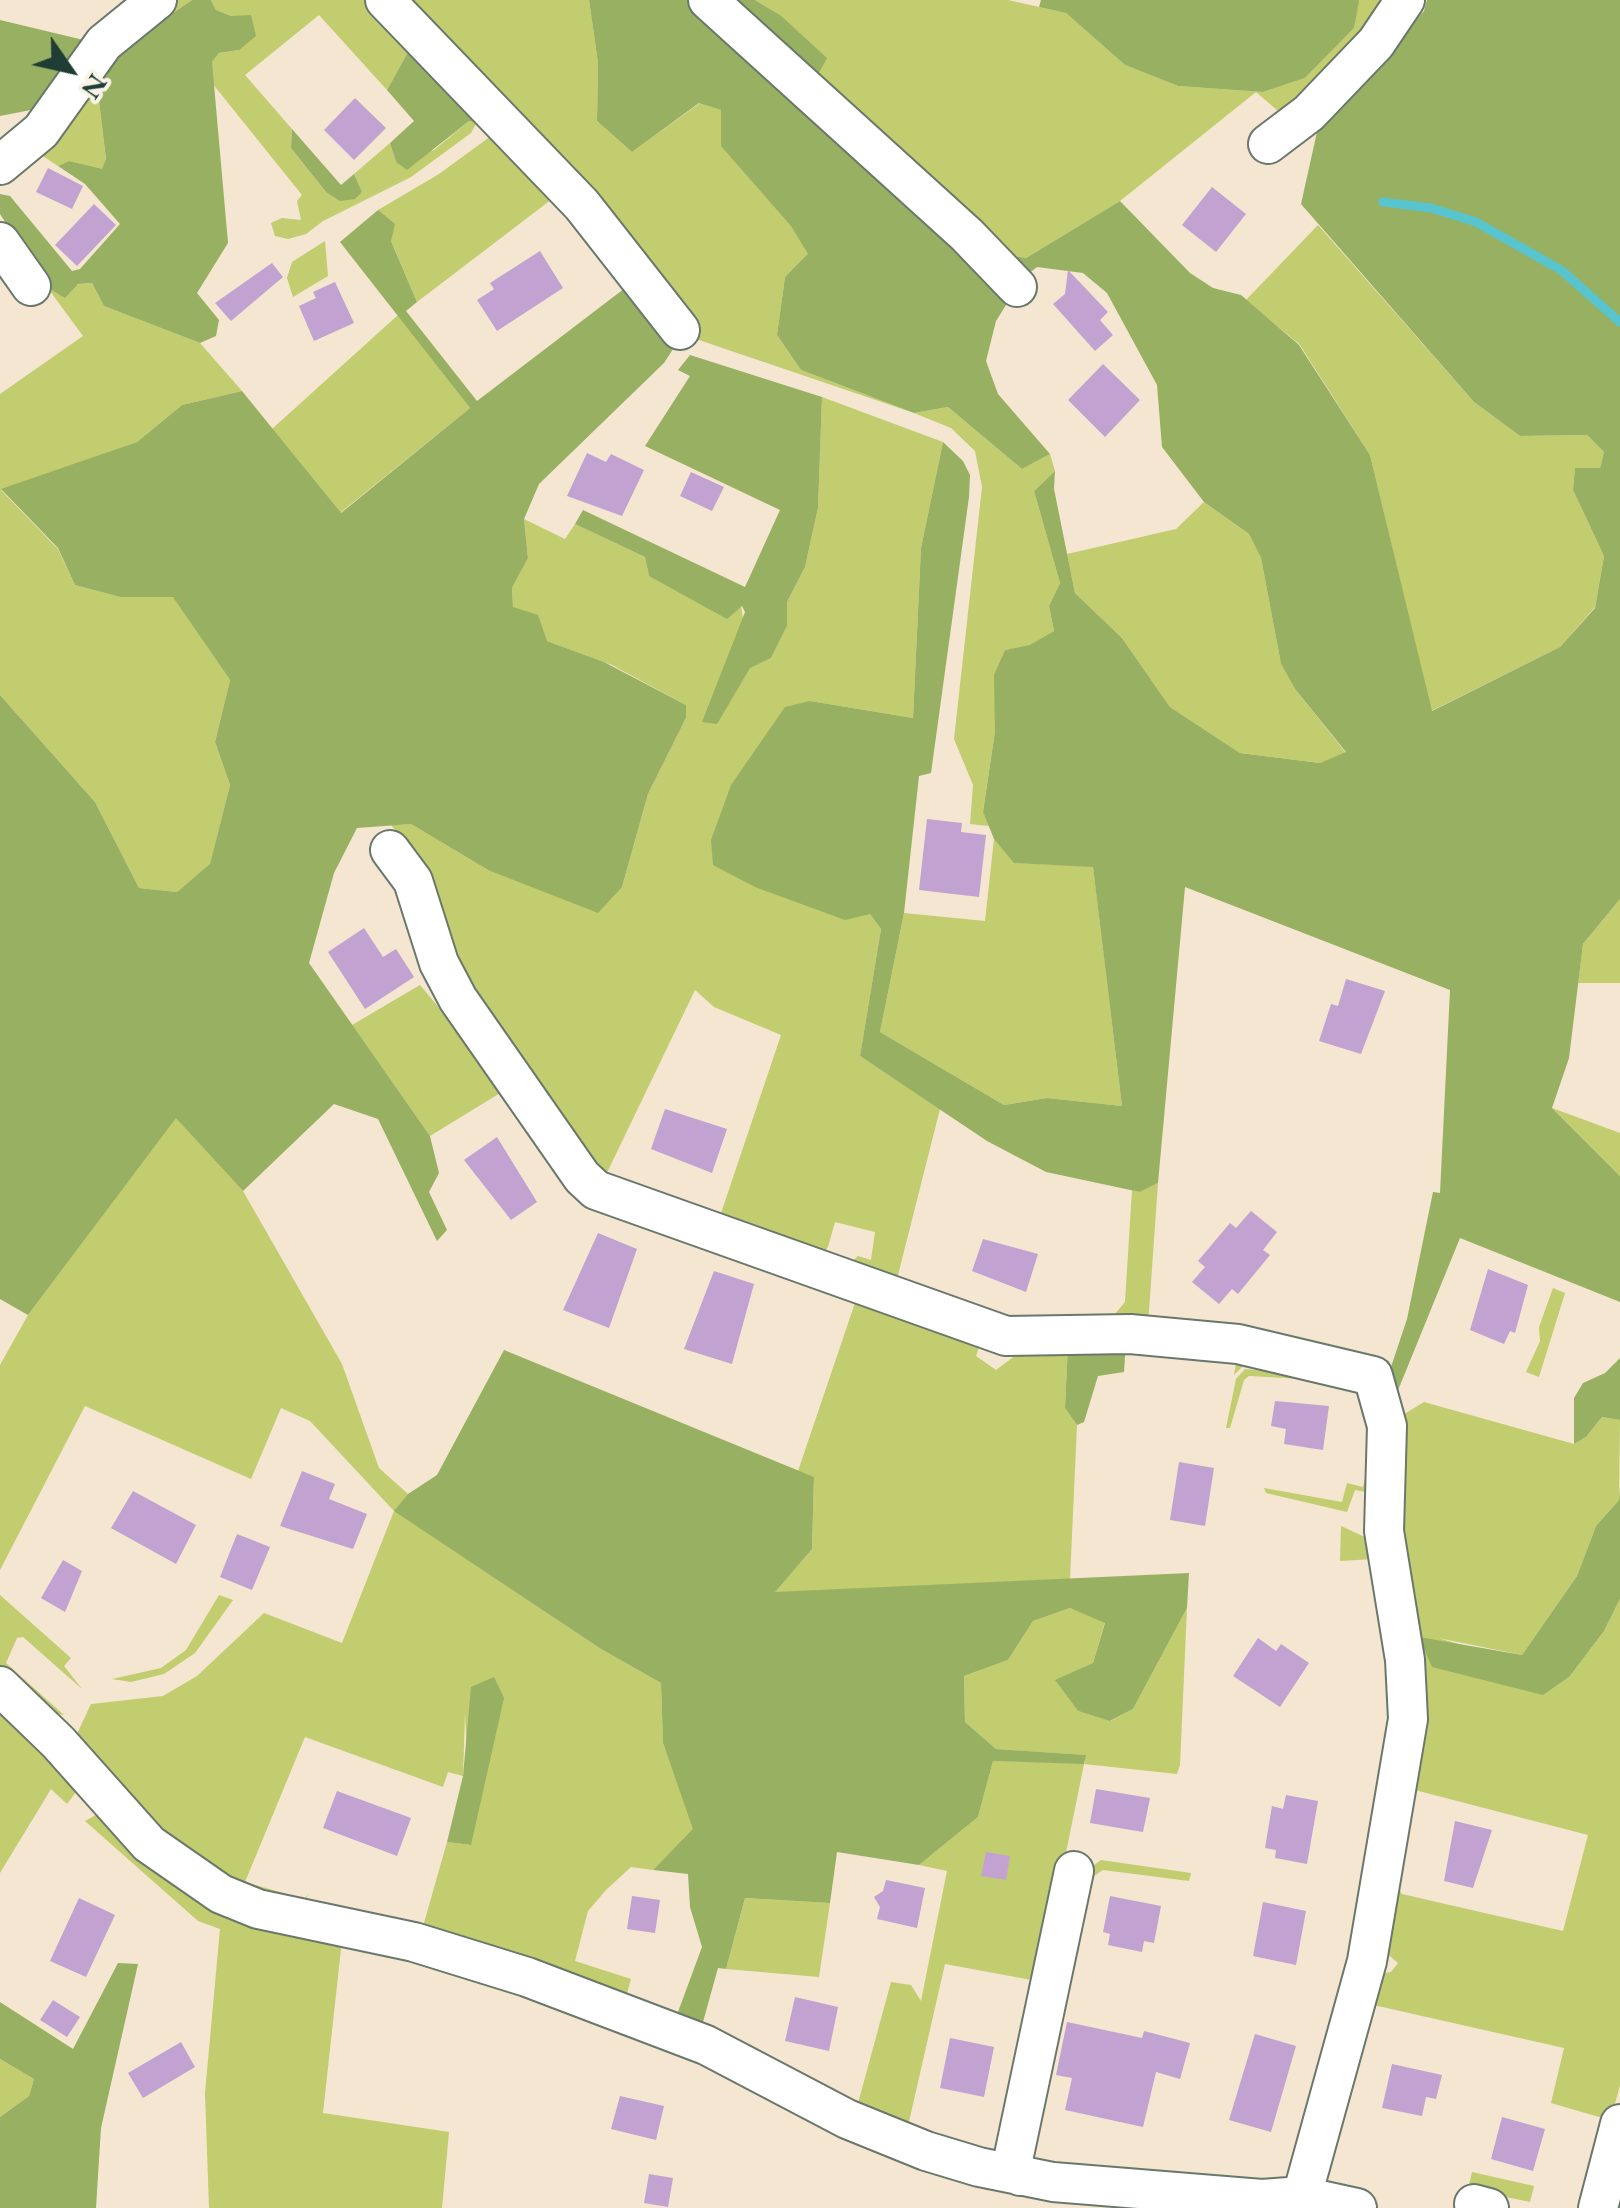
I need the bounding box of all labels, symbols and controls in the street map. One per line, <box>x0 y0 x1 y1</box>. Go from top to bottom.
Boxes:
north arrow <box>20 20 120 120</box>
text: N <box>74 67 116 106</box>

